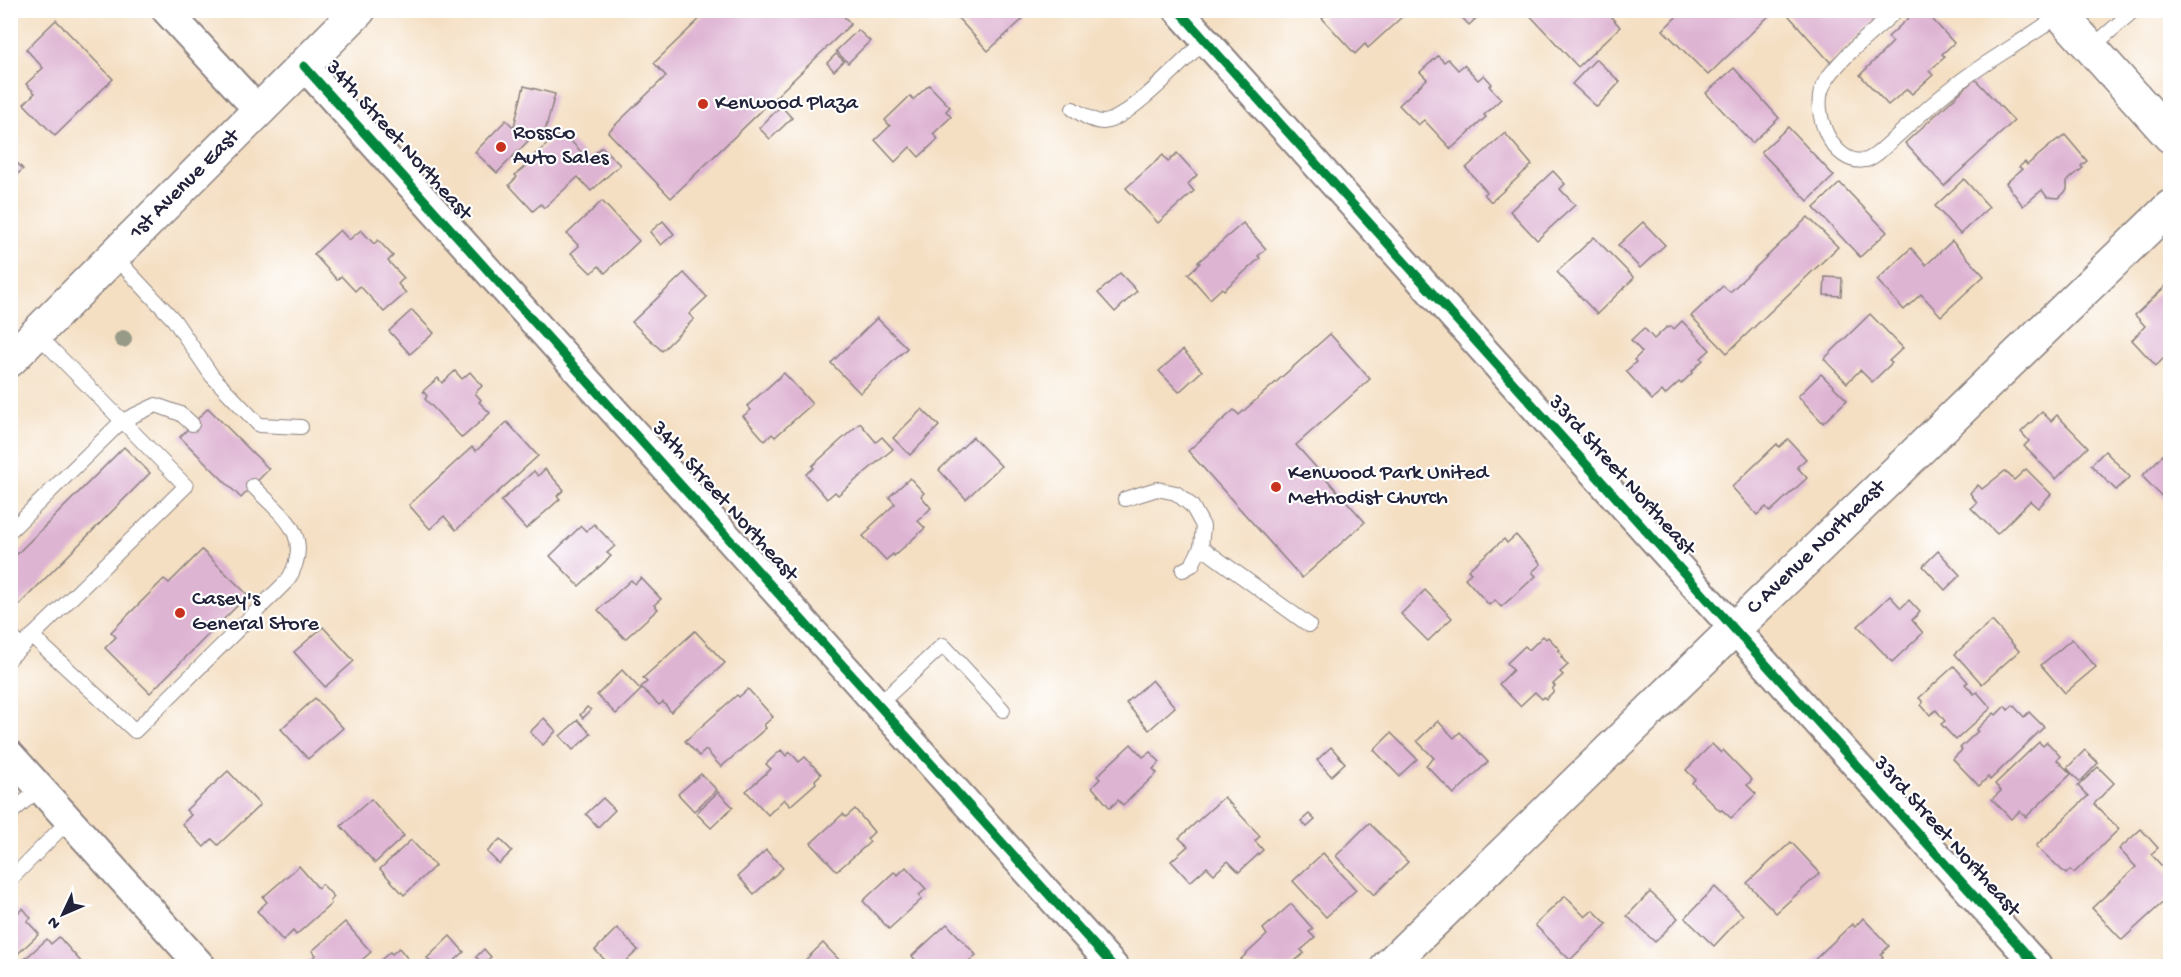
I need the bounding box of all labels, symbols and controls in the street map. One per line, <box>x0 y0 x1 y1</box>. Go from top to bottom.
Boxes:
street label: 34th Street Northeast <box>319 55 478 228</box>
place label: Kenwood Plaza <box>715 91 859 117</box>
marker: Kenwood Plaza <box>696 97 710 111</box>
place label: RossCo Auto Sales <box>513 121 610 172</box>
street label: 1st Avenue East <box>124 123 247 246</box>
marker: RossCo Auto Sales <box>494 140 508 154</box>
street label: 33rd Street Northeast <box>1541 389 1701 563</box>
street label: 34th Street Northeast <box>645 416 804 589</box>
place label: Kenwood Park United Methodist Church <box>1288 461 1490 512</box>
street label: C Avenue Northeast <box>1742 474 1893 621</box>
marker: Kenwood Park United Methodist Church <box>1269 480 1283 494</box>
place label: Casey's General Store <box>192 587 319 638</box>
marker: Casey's General Store <box>173 606 187 620</box>
street label: 33rd Street Northeast <box>1866 750 2026 924</box>
north arrow <box>33 884 93 944</box>
text: N <box>44 911 65 932</box>

